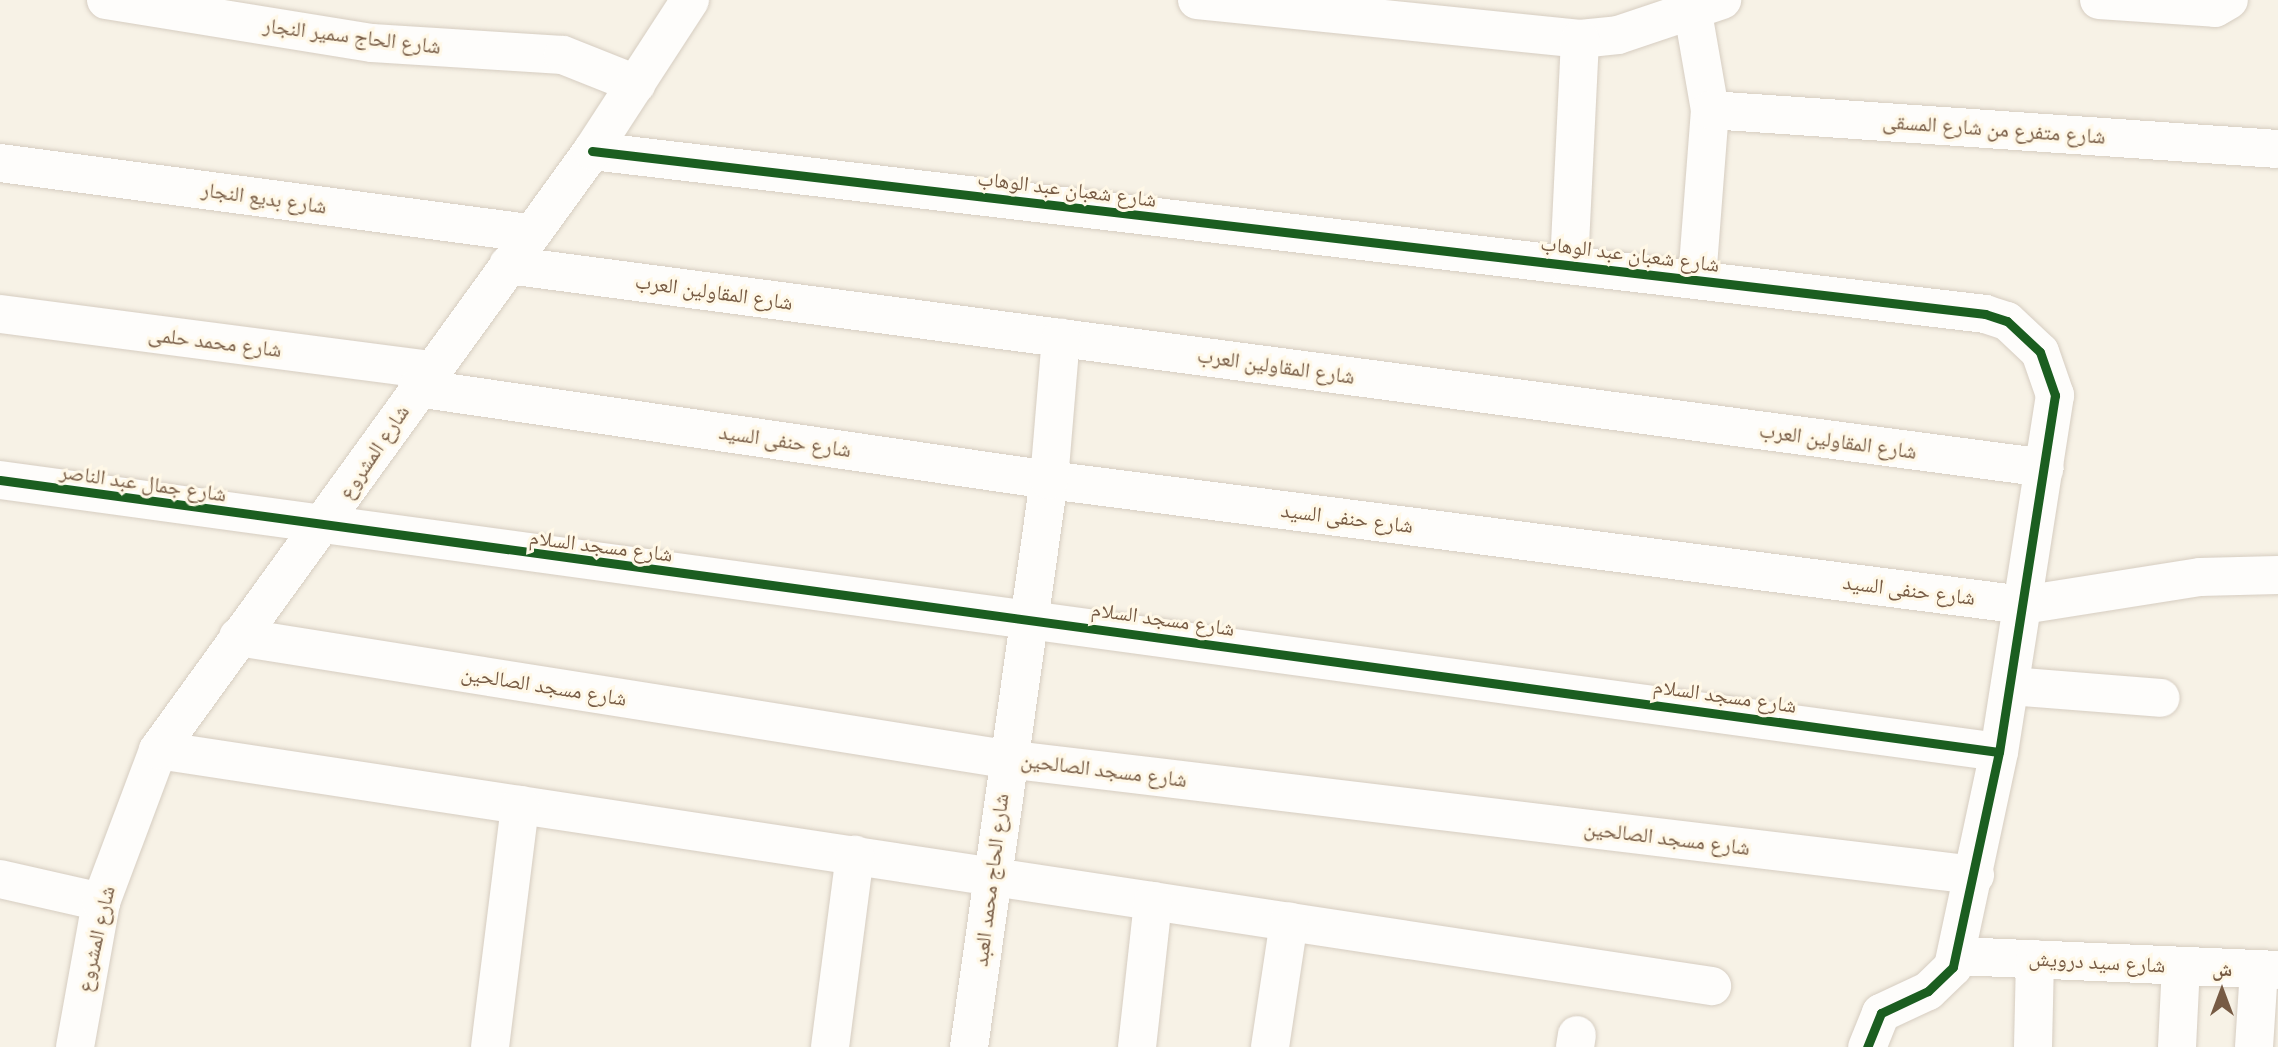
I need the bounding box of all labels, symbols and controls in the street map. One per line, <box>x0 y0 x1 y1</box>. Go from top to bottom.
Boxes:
street label: شارع الحاج سمير النجار <box>262 13 442 59</box>
street label: شارع متفرع من شارع المسقى <box>1882 109 2106 149</box>
street label: شارع شعبان عبد الوهاب <box>976 166 1158 212</box>
street label: شارع بديع النجار <box>200 177 328 219</box>
street label: شارع شعبان عبد الوهاب <box>1539 231 1721 277</box>
street label: شارع المقاولين العرب <box>634 268 794 316</box>
street label: شارع محمد حلمى <box>147 321 283 363</box>
street label: شارع المقاولين العرب <box>1196 342 1356 390</box>
street label: شارع المشروع <box>333 400 415 504</box>
street label: شارع المقاولين العرب <box>1758 417 1918 465</box>
street label: شارع حنفى السيد <box>717 419 853 463</box>
street label: شارع جمال عبد الناصر <box>58 459 228 507</box>
street label: شارع حنفى السيد <box>1279 497 1415 539</box>
street label: شارع مسجد السلام <box>528 525 674 567</box>
street label: شارع حنفى السيد <box>1841 569 1977 611</box>
street label: شارع مسجد السلام <box>1090 596 1236 642</box>
street label: شارع مسجد الصالحين <box>459 660 629 712</box>
street label: شارع مسجد السلام <box>1652 673 1798 719</box>
street label: شارع مسجد الصالحين <box>1020 747 1188 793</box>
street label: شارع الحاج محمد العبد <box>968 792 1014 968</box>
street label: شارع مسجد الصالحين <box>1583 815 1751 861</box>
street label: شارع المشروع <box>72 883 120 995</box>
street label: شارع سيد درويش <box>2028 946 2166 978</box>
north arrow <box>2187 956 2257 1026</box>
text: ش <box>2212 958 2232 981</box>

